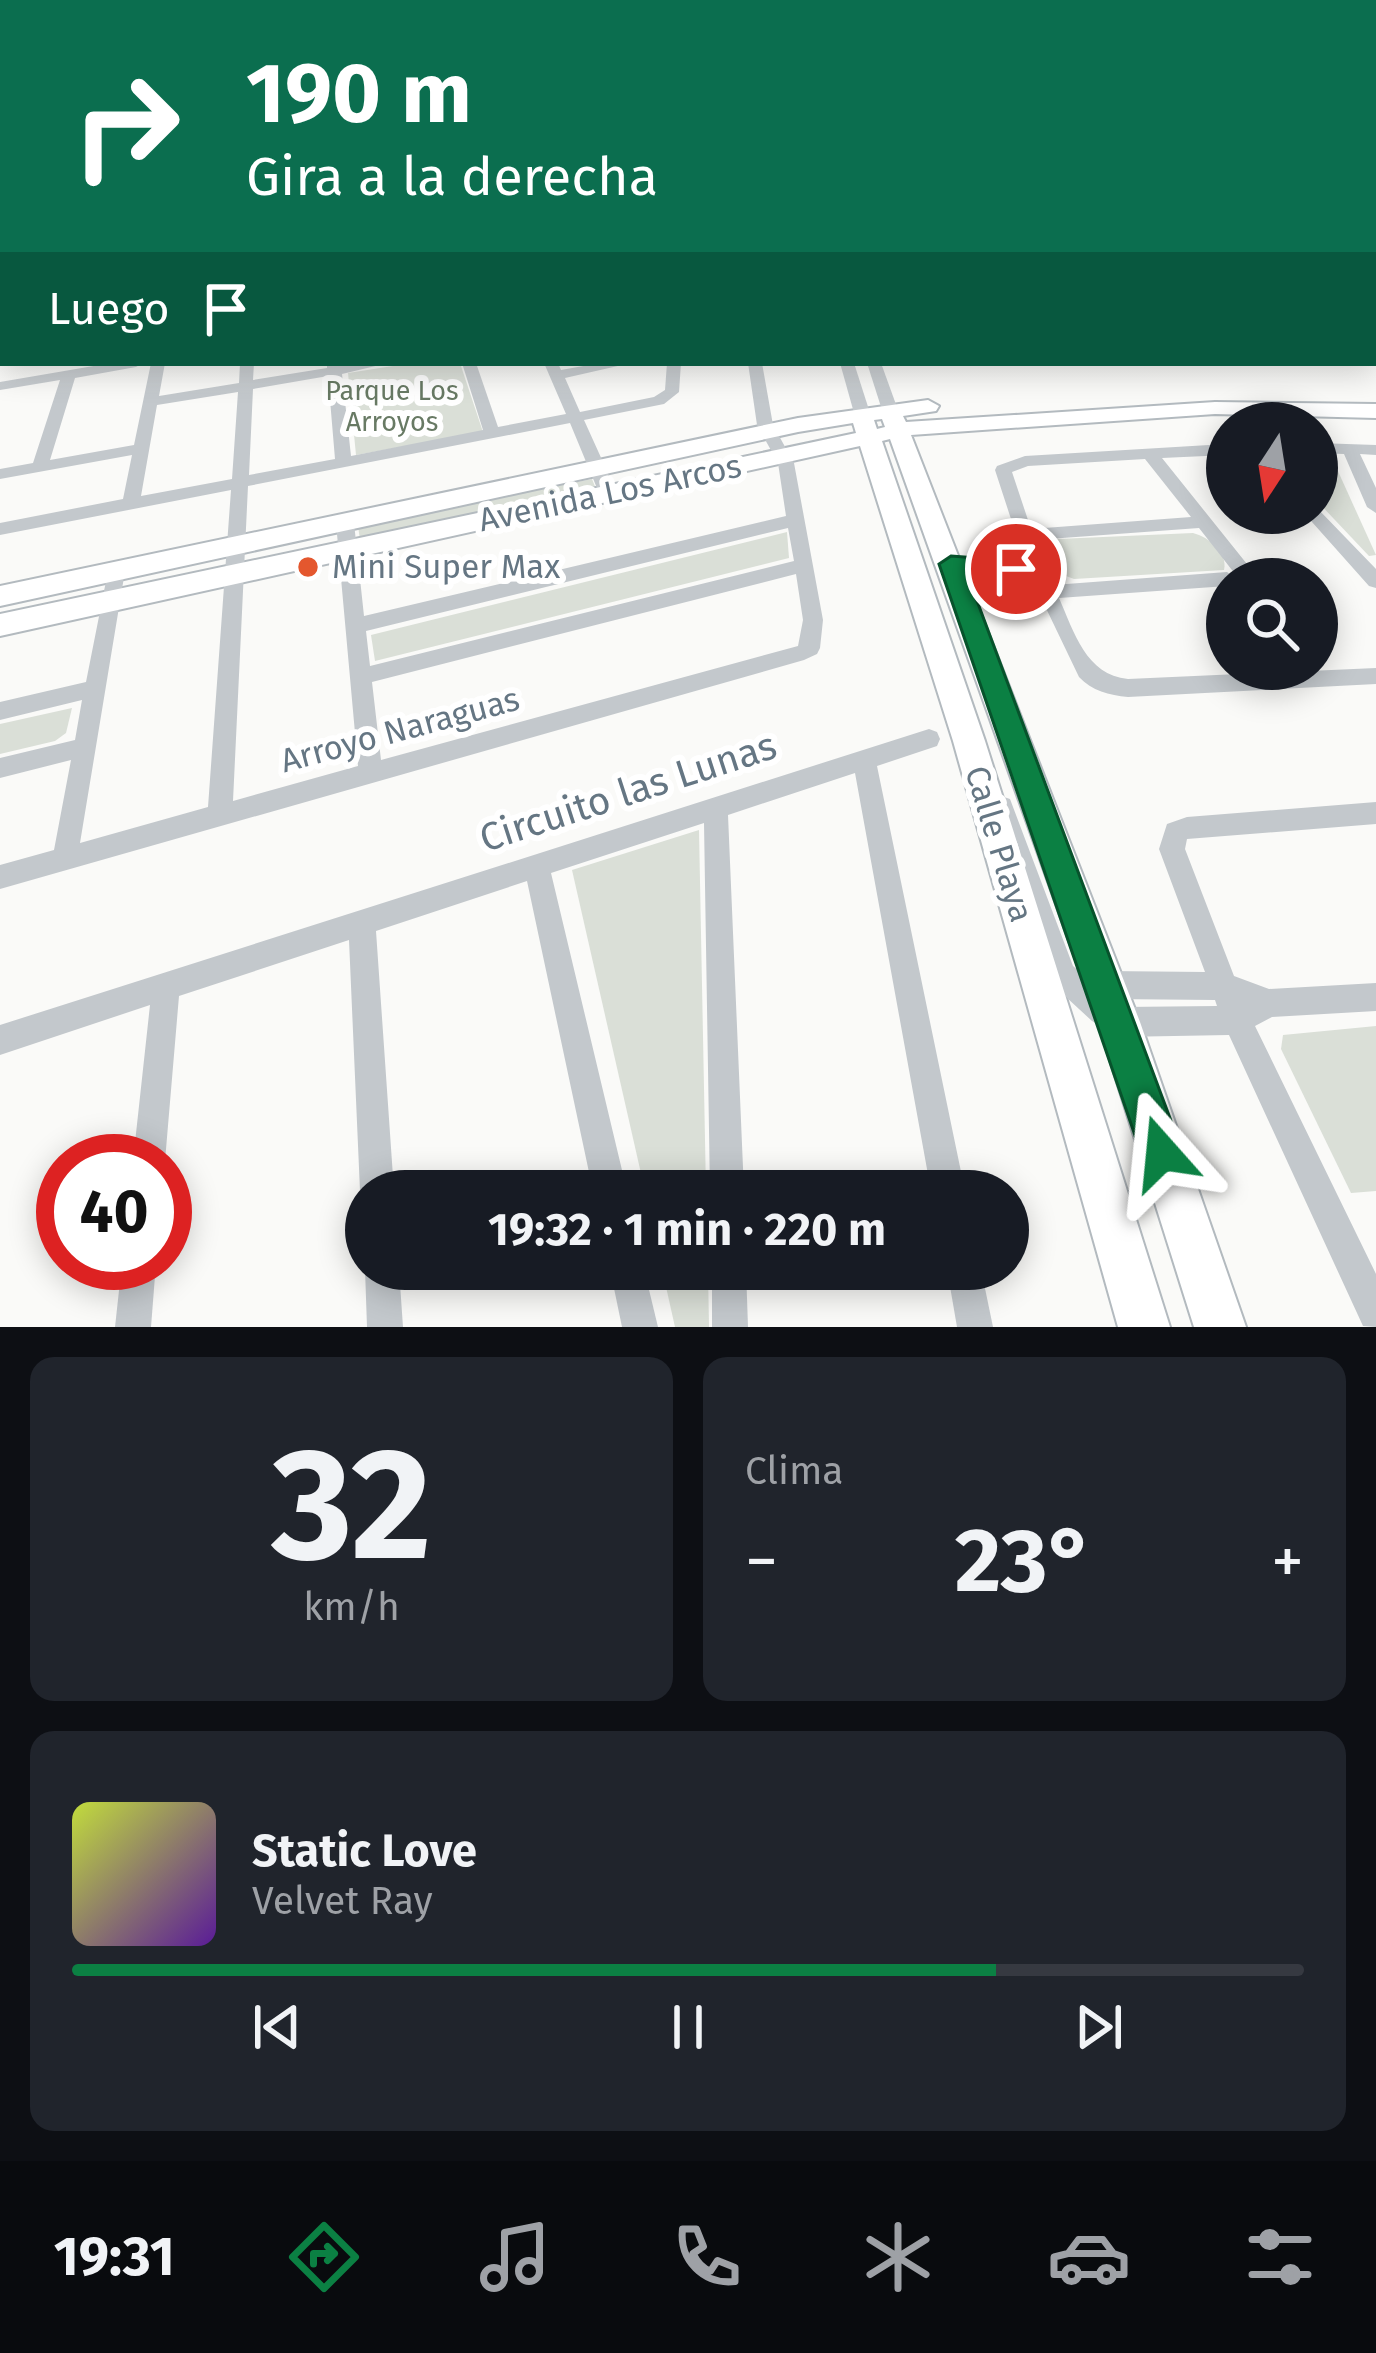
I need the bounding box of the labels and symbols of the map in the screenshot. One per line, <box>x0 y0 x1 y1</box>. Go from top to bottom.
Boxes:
park label: Parque Los Arroyos <box>325 375 459 438</box>
north arrow <box>1206 402 1338 534</box>
street label: Avenida Los Arcos <box>475 446 745 540</box>
pin <box>965 518 1067 620</box>
place label: Mini Super Max <box>332 547 560 587</box>
marker: Mini Super Max <box>295 554 321 580</box>
street label: Arroyo Naraguas <box>276 679 524 781</box>
street label: Circuito las Lunas <box>474 722 782 862</box>
street label: Calle Playa <box>956 761 1042 927</box>
position arrow <box>1099 1090 1225 1216</box>
speed limit sign: 40 <box>36 1134 192 1290</box>

